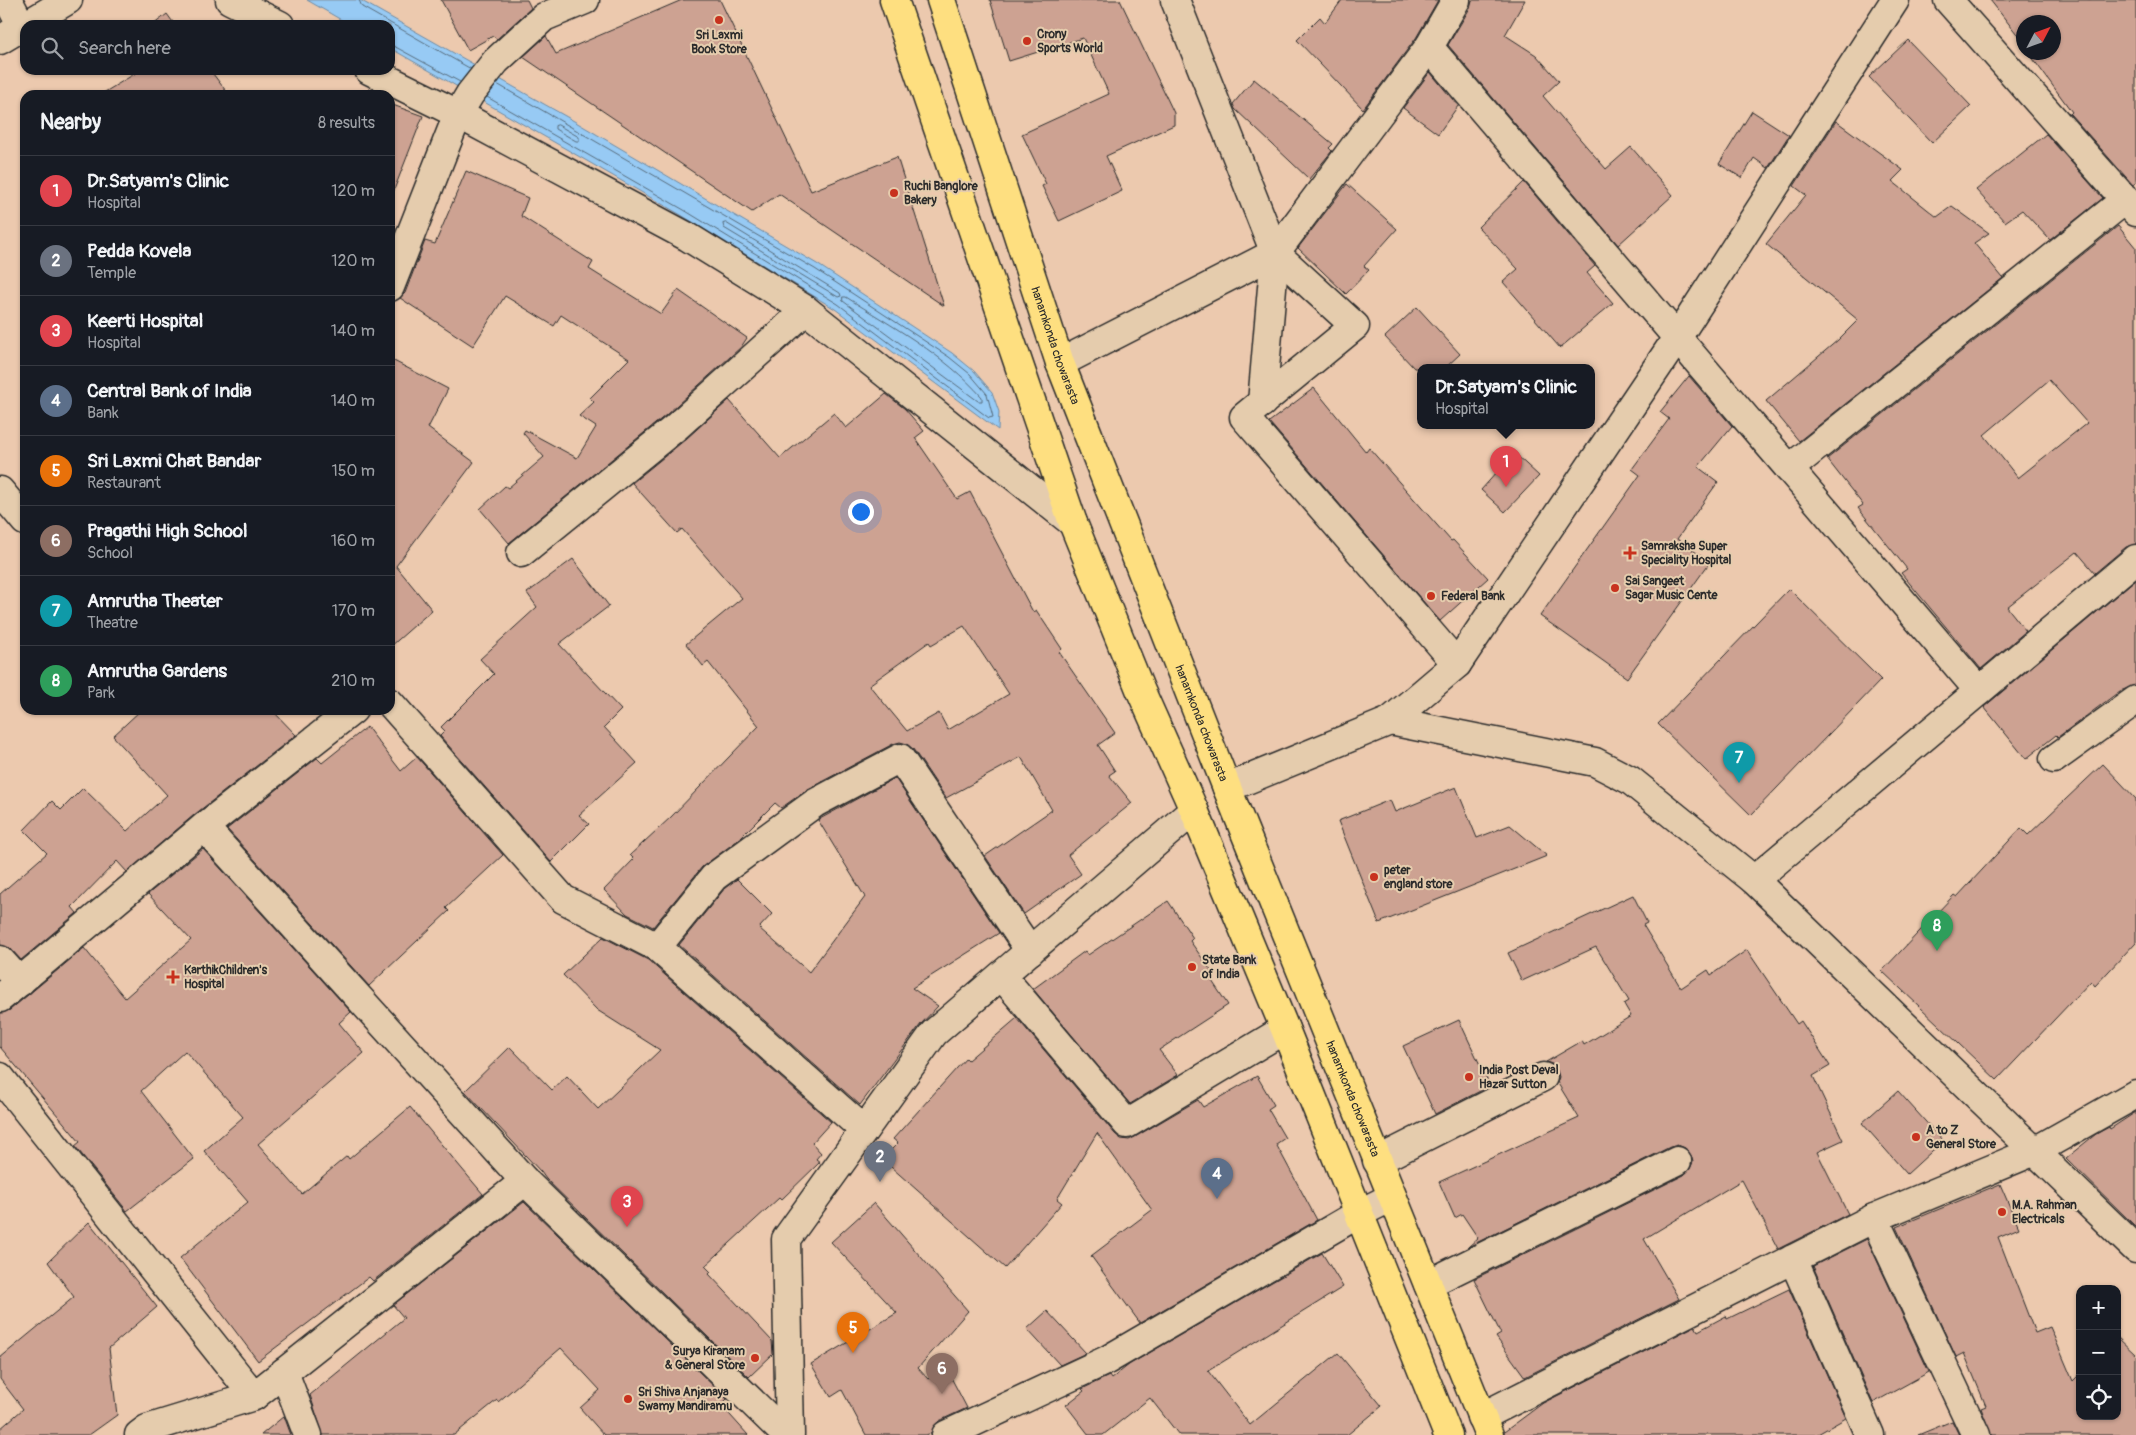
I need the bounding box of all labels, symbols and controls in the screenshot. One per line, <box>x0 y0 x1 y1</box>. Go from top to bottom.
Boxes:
marker: Sri Laxmi Book Store <box>713 14 725 26</box>
north arrow <box>2016 15 2061 60</box>
search box <box>20 20 395 75</box>
place label: Crony Sports World <box>1037 27 1103 56</box>
place label: Sri Laxmi Book Store <box>691 28 748 57</box>
icon: search <box>38 34 66 62</box>
marker: Crony Sports World <box>1021 35 1033 47</box>
text: Search here <box>78 36 171 60</box>
text: Nearby <box>40 109 101 136</box>
text: 8 results <box>318 113 375 133</box>
text: Dr.Satyam's Clinic <box>87 169 229 193</box>
place label: Ruchi Banglore Bakery <box>904 179 979 208</box>
text: 1 <box>53 181 59 201</box>
text: 120 m <box>331 181 375 201</box>
marker: Ruchi Banglore Bakery <box>888 187 900 199</box>
text: Hospital <box>87 193 141 213</box>
text: Pedda Kovela <box>87 239 191 263</box>
text: 2 <box>52 251 60 271</box>
text: 120 m <box>331 251 375 271</box>
text: Temple <box>87 263 136 283</box>
street label: hanamkonda chowarasta <box>1028 285 1083 407</box>
text: Keerti Hospital <box>87 309 203 333</box>
text: 3 <box>52 321 60 341</box>
text: 140 m <box>331 321 375 341</box>
text: Hospital <box>87 333 141 353</box>
popup <box>1417 364 1595 429</box>
text: Dr.Satyam's Clinic <box>1435 375 1577 399</box>
text: Central Bank of India <box>87 379 252 403</box>
text: 4 <box>51 391 61 411</box>
text: 140 m <box>331 391 375 411</box>
text: Hospital <box>1435 399 1489 419</box>
text: Bank <box>87 403 119 423</box>
pin: 1 <box>1490 446 1522 487</box>
text: Sri Laxmi Chat Bandar <box>87 449 261 473</box>
text: 5 <box>52 461 60 481</box>
text: 150 m <box>331 461 375 481</box>
text: Restaurant <box>87 473 161 493</box>
your location <box>848 499 874 525</box>
text: Pragathi High School <box>87 519 248 543</box>
text: 6 <box>51 531 61 551</box>
text: 160 m <box>331 531 375 551</box>
place label: Samraksha Super Speciality Hospital <box>1641 539 1732 568</box>
text: School <box>87 543 133 563</box>
marker: Samraksha Super Speciality Hospital <box>1623 546 1637 560</box>
place label: Sai Sangeet Sagar Music Cente <box>1625 574 1719 603</box>
marker: Sai Sangeet Sagar Music Cente <box>1609 582 1621 594</box>
text: Amrutha Theater <box>87 589 223 613</box>
place label: Federal Bank <box>1441 589 1506 604</box>
marker: Federal Bank <box>1425 590 1437 602</box>
text: 7 <box>52 601 60 621</box>
text: 170 m <box>332 601 375 621</box>
text: Theatre <box>87 613 138 633</box>
text: Amrutha Gardens <box>87 659 227 683</box>
street label: hanamkonda chowarasta <box>1172 663 1231 784</box>
text: 8 <box>52 671 60 691</box>
text: 210 m <box>331 671 375 691</box>
text: Park <box>87 683 115 703</box>
pin: 7 <box>1723 742 1755 783</box>
place label: peter england store <box>1383 863 1454 892</box>
marker: peter england store <box>1368 871 1380 883</box>
pin: 8 <box>1921 910 1953 951</box>
place label: State Bank of India <box>1201 953 1257 982</box>
marker: State Bank of India <box>1186 961 1198 973</box>
place label: KarthikChildren's Hospital <box>184 963 268 992</box>
marker: KarthikChildren's Hospital <box>166 970 180 984</box>
street label: hanamkonda chowarasta <box>1323 1039 1383 1159</box>
place label: India Post Deval Hazar Sutton <box>1479 1063 1559 1092</box>
marker: India Post Deval Hazar Sutton <box>1463 1071 1475 1083</box>
place label: A to Z General Store <box>1926 1123 1997 1152</box>
marker: A to Z General Store <box>1910 1131 1922 1143</box>
pin: 2 <box>864 1141 896 1182</box>
pin: 4 <box>1201 1158 1233 1199</box>
pin: 3 <box>611 1186 643 1227</box>
place label: M.A. Rahman Electricals <box>2012 1198 2077 1227</box>
marker: M.A. Rahman Electricals <box>1996 1206 2008 1218</box>
map controls <box>2076 1285 2121 1420</box>
button: + <box>2076 1285 2121 1330</box>
pin: 5 <box>837 1312 869 1353</box>
button: − <box>2076 1330 2121 1375</box>
place label: Surya Kiranam & General Store <box>665 1344 746 1373</box>
marker: Surya Kiranam & General Store <box>749 1352 761 1364</box>
pin: 6 <box>926 1353 958 1394</box>
button: locate <box>2076 1375 2121 1420</box>
place label: Sri Shiva Anjanaya Swamy Mandiramu <box>638 1385 732 1414</box>
marker: Sri Shiva Anjanaya Swamy Mandiramu <box>622 1393 634 1405</box>

